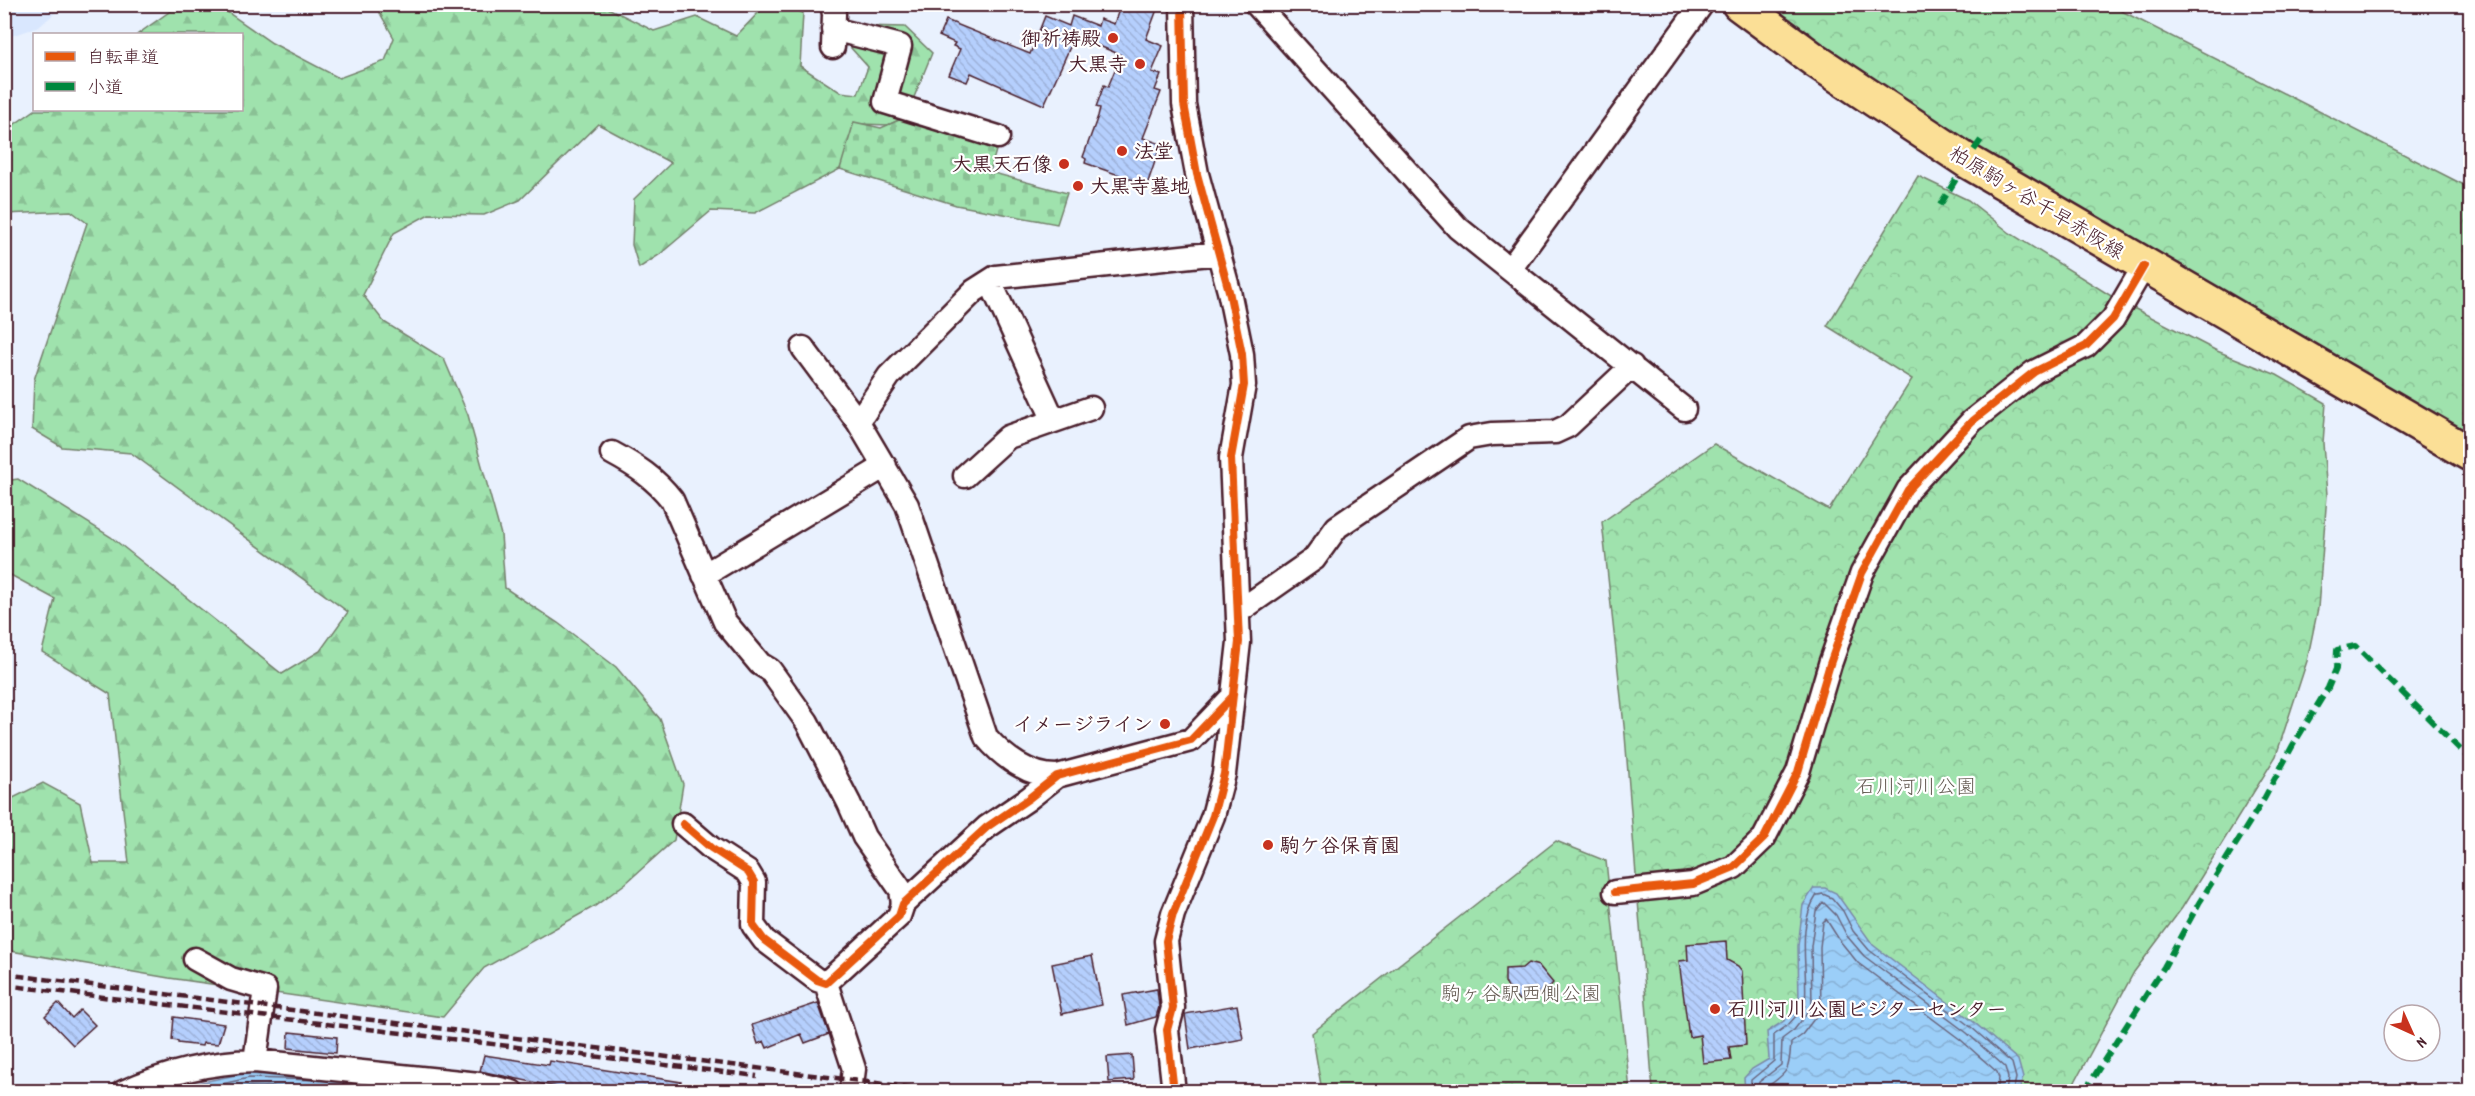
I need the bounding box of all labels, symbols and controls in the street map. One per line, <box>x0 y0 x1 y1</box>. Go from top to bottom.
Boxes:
place label: 御祈祷殿 <box>1021 27 1101 55</box>
marker: 御祈祷殿 <box>1106 31 1120 45</box>
legend <box>33 33 243 111</box>
text: 自転車道 <box>87 47 159 72</box>
place label: 大黒寺 <box>1068 53 1128 81</box>
marker: 大黒寺 <box>1133 57 1147 71</box>
text: 小道 <box>87 77 123 102</box>
place label: 法堂 <box>1134 140 1174 168</box>
street label: 柏原駒ヶ谷千早赤阪線 <box>1943 141 2128 268</box>
marker: 法堂 <box>1115 144 1129 158</box>
place label: 大黒天石像 <box>952 153 1052 181</box>
marker: 大黒天石像 <box>1057 157 1071 171</box>
place label: 大黒寺墓地 <box>1090 175 1190 203</box>
marker: 大黒寺墓地 <box>1071 179 1085 193</box>
place label: イメージライン <box>1013 713 1153 741</box>
marker: イメージライン <box>1158 717 1172 731</box>
park label: 石川河川公園 <box>1856 775 1976 803</box>
place label: 駒ケ谷保育園 <box>1280 834 1400 862</box>
marker: 駒ケ谷保育園 <box>1261 838 1275 852</box>
park label: 駒ヶ谷駅西側公園 <box>1441 982 1601 1010</box>
place label: 石川河川公園ビジターセンター <box>1727 998 2007 1026</box>
marker: 石川河川公園ビジターセンター <box>1708 1002 1722 1016</box>
north arrow <box>2382 1003 2442 1063</box>
text: N <box>2410 1031 2432 1053</box>

